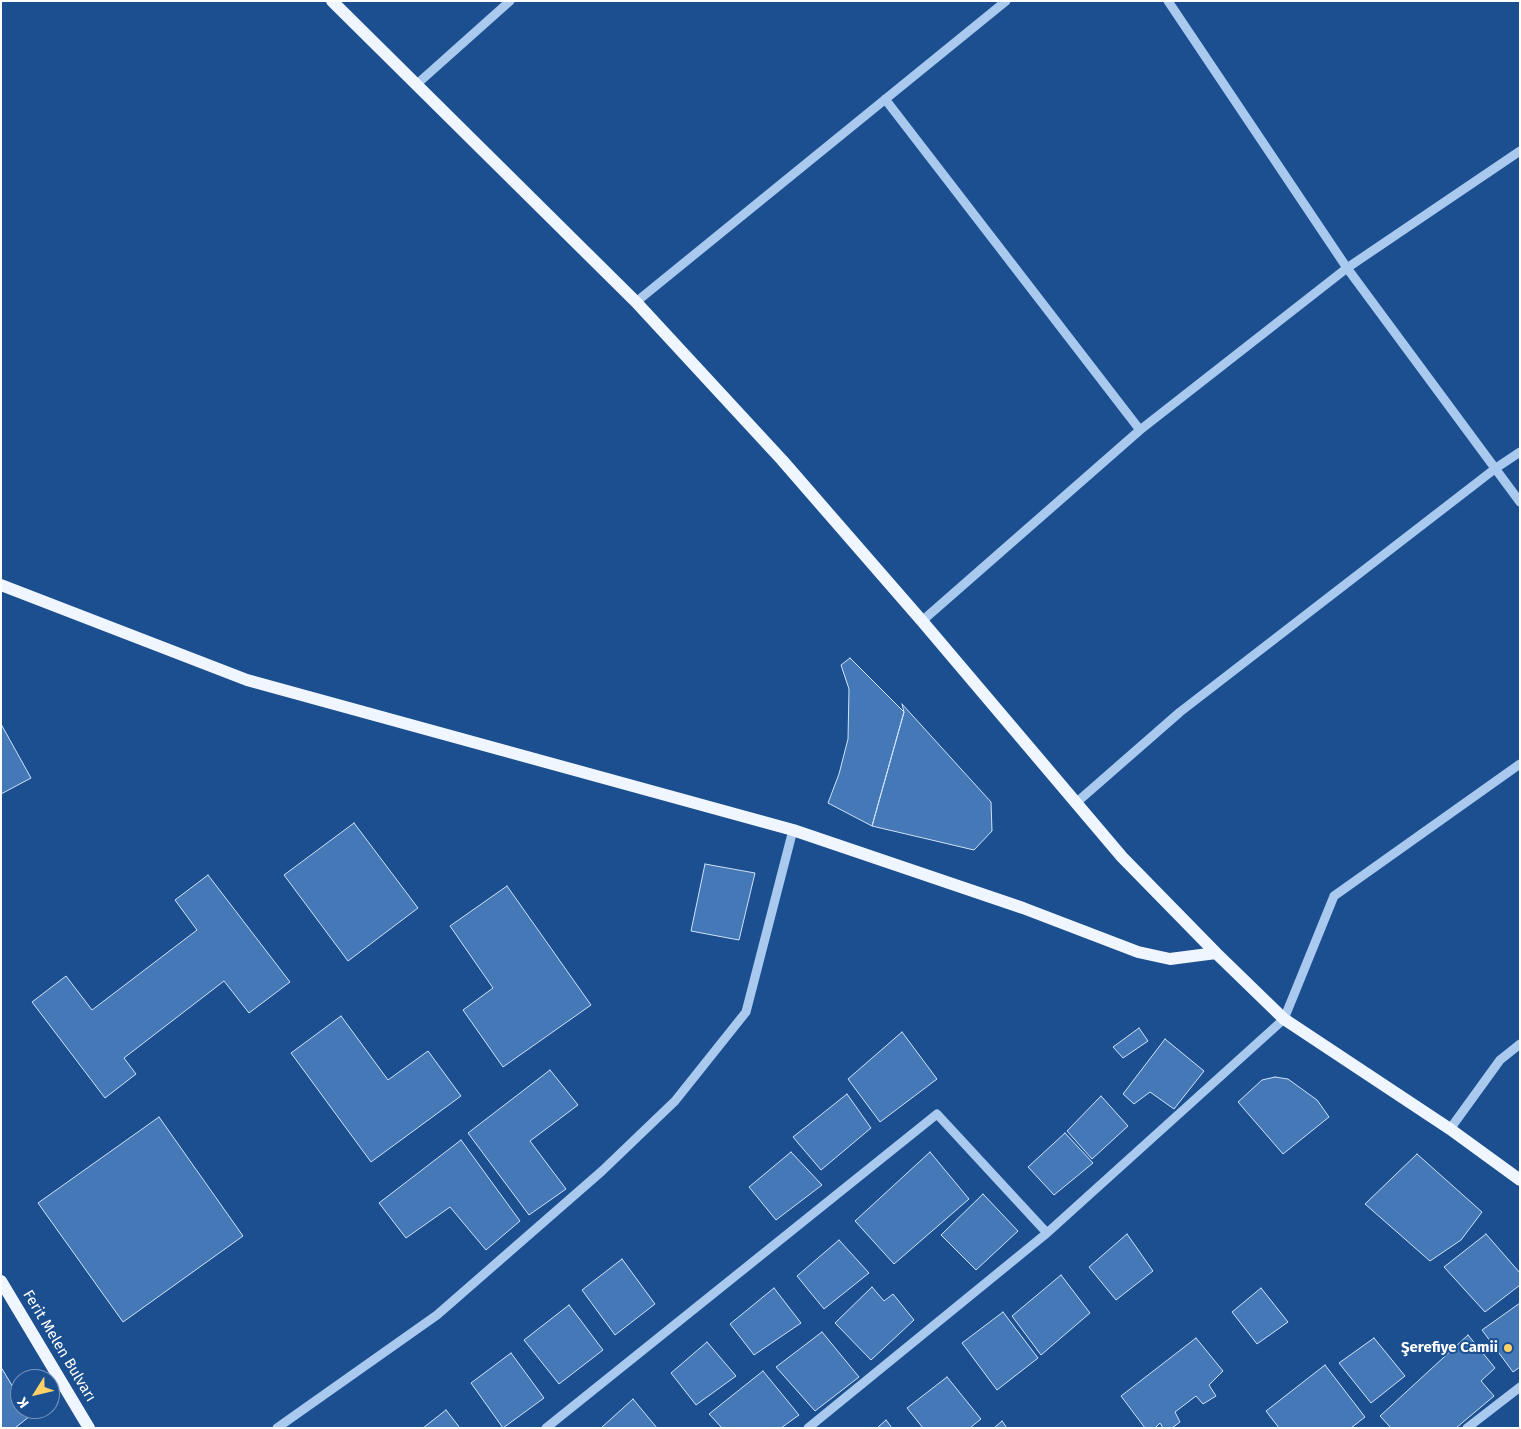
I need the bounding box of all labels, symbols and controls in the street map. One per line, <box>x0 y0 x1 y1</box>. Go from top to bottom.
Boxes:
street label: Ferit Melen Bulvarı <box>19 1287 99 1405</box>
place label: Şerefiye Camii <box>1401 1339 1498 1357</box>
marker: Şerefiye Camii <box>1502 1342 1514 1354</box>
north arrow <box>10 1369 60 1419</box>
text: K <box>14 1394 33 1411</box>

